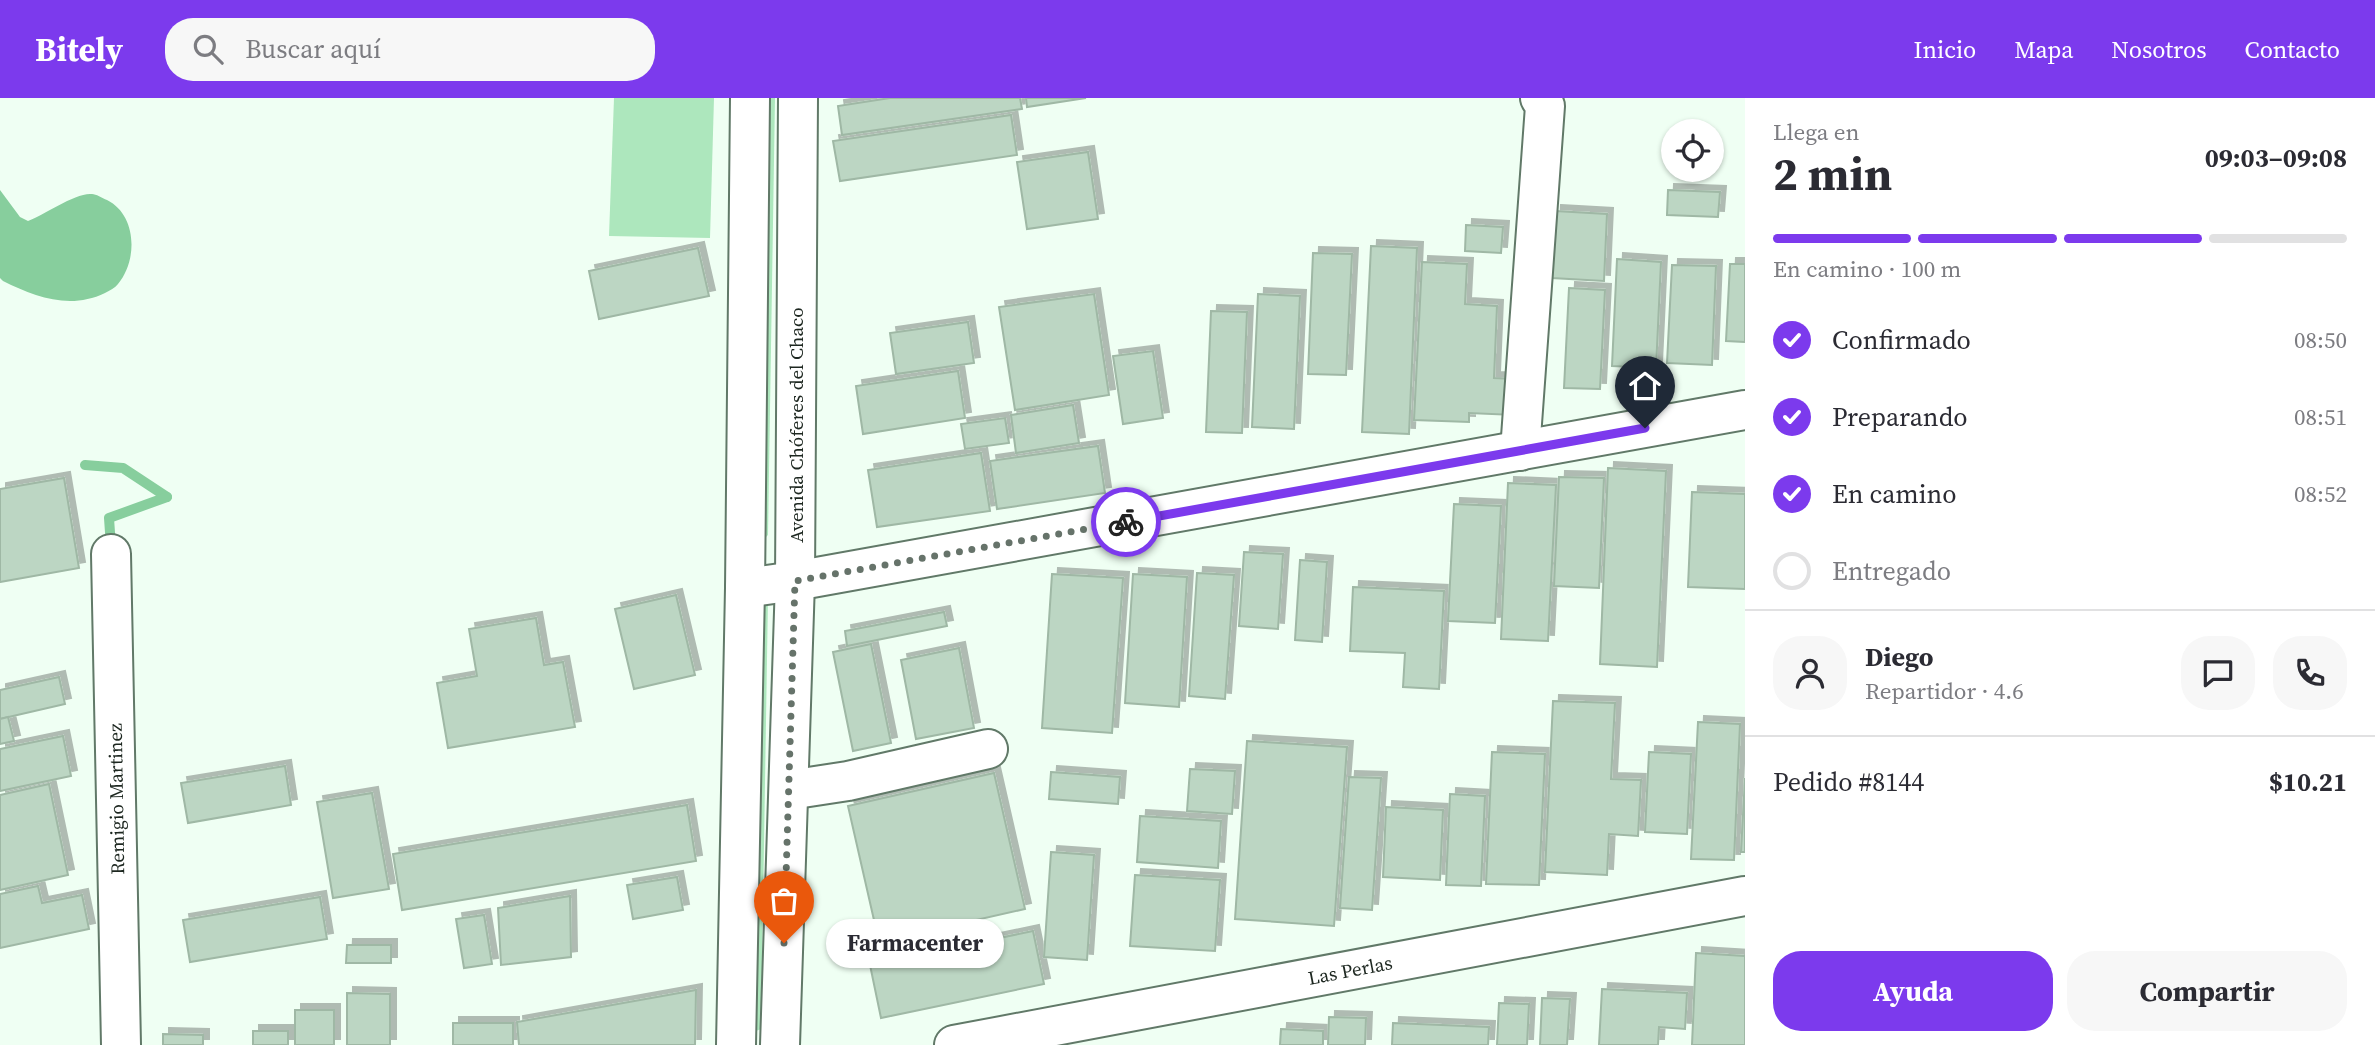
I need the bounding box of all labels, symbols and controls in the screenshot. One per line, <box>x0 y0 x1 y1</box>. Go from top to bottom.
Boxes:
search box <box>165 18 655 81</box>
text: Bitely <box>35 27 123 72</box>
icon: search <box>189 30 227 68</box>
text: Buscar aquí <box>245 31 381 67</box>
text: Inicio <box>1914 33 1976 66</box>
text: Mapa <box>2014 33 2073 66</box>
text: Nosotros <box>2111 33 2207 66</box>
text: Contacto <box>2245 33 2340 66</box>
text: Llega en <box>1773 116 1859 148</box>
map controls <box>1661 119 1724 182</box>
button: locate <box>1661 119 1724 182</box>
text: 09:03–09:08 <box>2205 140 2347 176</box>
text: 2 min <box>1773 142 1892 205</box>
text: En camino · 100 m <box>1773 253 1961 285</box>
street label: Avenida Chóferes del Chaco <box>783 307 809 543</box>
icon: check <box>1773 321 1811 359</box>
text: Confirmado <box>1832 322 1971 358</box>
text: 08:50 <box>2294 324 2347 356</box>
pin <box>1615 356 1675 428</box>
icon: home <box>1626 367 1664 405</box>
icon: check <box>1773 398 1811 436</box>
text: Preparando <box>1832 399 1968 435</box>
text: 08:51 <box>2294 401 2347 433</box>
icon: check <box>1773 475 1811 513</box>
text: En camino <box>1832 476 1957 512</box>
text: 08:52 <box>2294 478 2347 510</box>
courier <box>1091 487 1161 557</box>
icon: bike <box>1107 503 1145 541</box>
text: Entregado <box>1832 553 1951 589</box>
button: person <box>1773 636 1847 710</box>
button: chat <box>2181 636 2255 710</box>
button: phone <box>2273 636 2347 710</box>
text: Diego <box>1865 639 1933 675</box>
text: Repartidor · 4.6 <box>1865 675 2024 707</box>
street label: Remigio Martinez <box>102 723 130 875</box>
text: Pedido #8144 <box>1773 764 1924 800</box>
text: $10.21 <box>2269 764 2347 800</box>
pin <box>754 871 814 943</box>
icon: bag <box>765 882 803 920</box>
callout: Farmacenter <box>826 918 1004 968</box>
text: Farmacenter <box>847 927 983 959</box>
street label: Las Perlas <box>1306 949 1394 991</box>
button: Ayuda <box>1773 951 2053 1031</box>
button: Compartir <box>2067 951 2347 1031</box>

